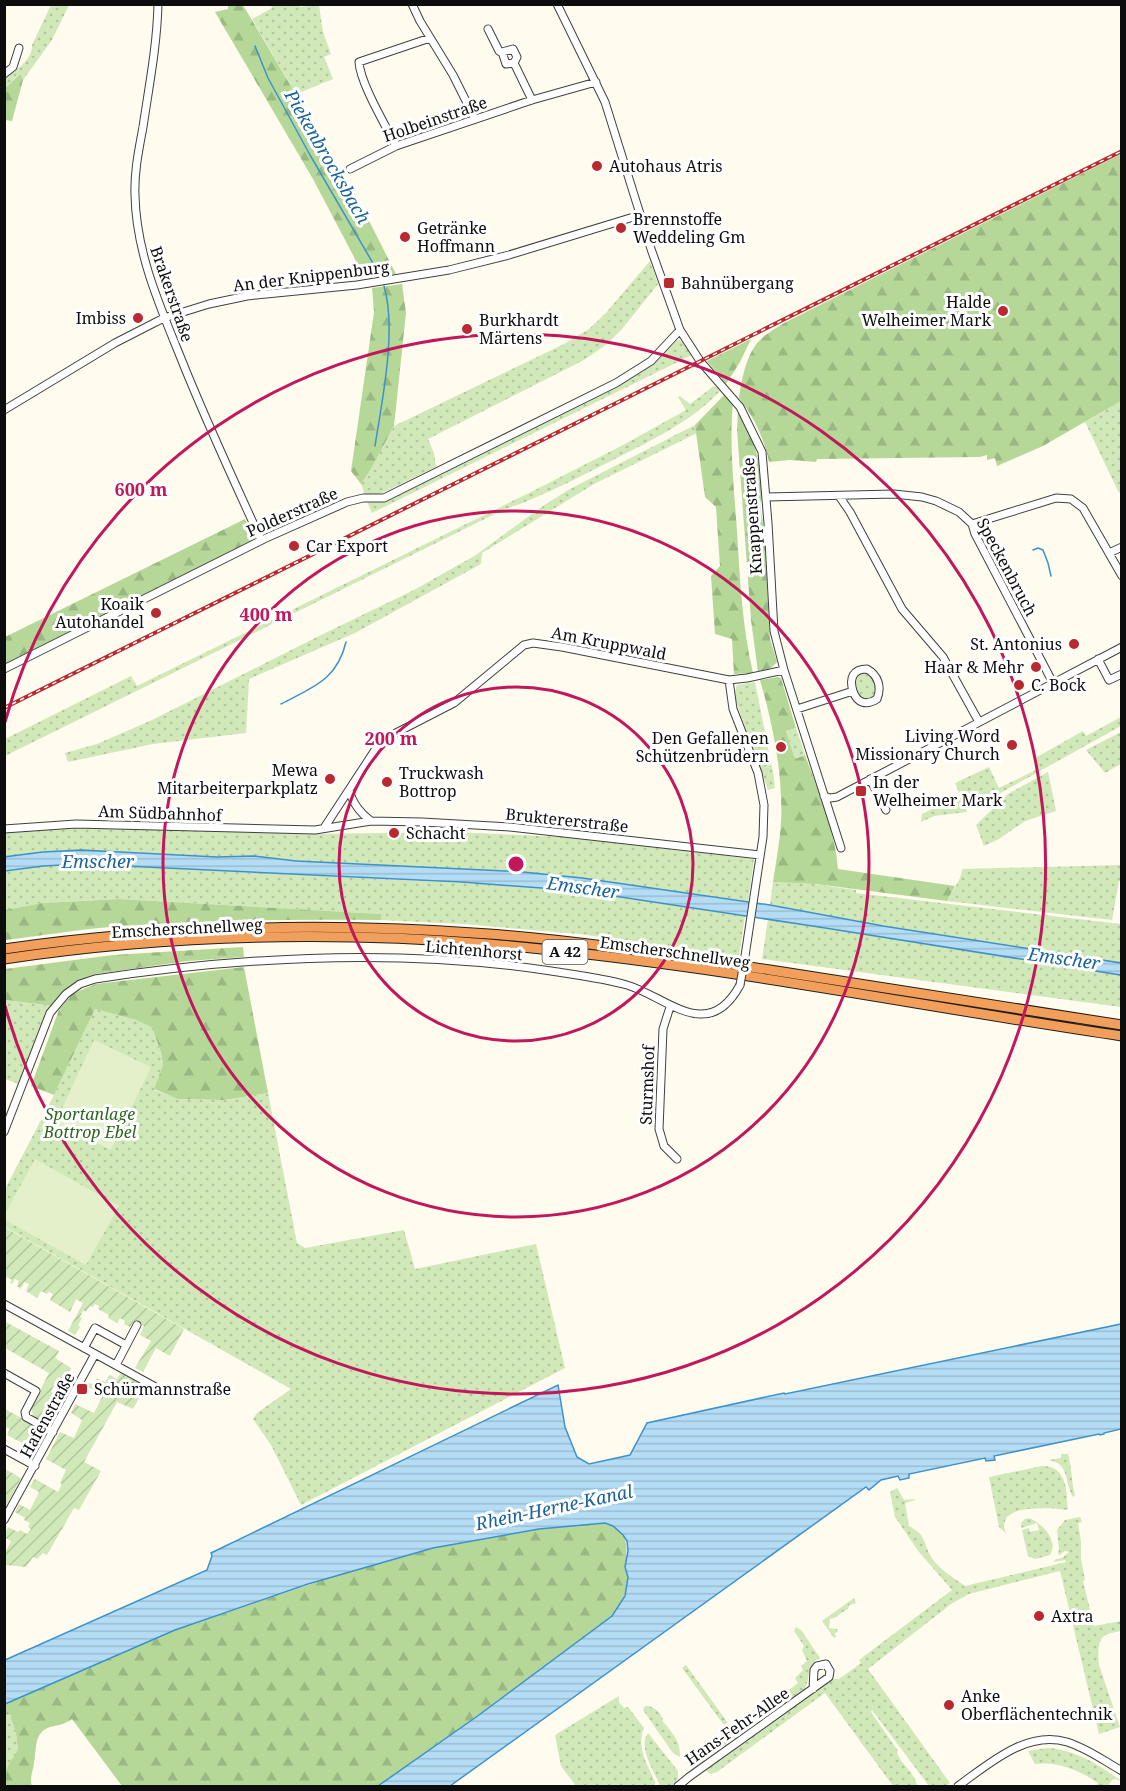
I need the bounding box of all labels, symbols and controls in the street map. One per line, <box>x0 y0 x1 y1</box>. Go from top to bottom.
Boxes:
water label: Piekenbrocksbach <box>279 84 376 228</box>
street label: Holbeinstraße <box>380 91 490 147</box>
place label: Autohaus Atris <box>609 155 722 177</box>
marker: Autohaus Atris <box>590 159 604 173</box>
place label: Brennstoffe Weddeling Gm <box>633 208 745 248</box>
place label: Getränke Hoffmann <box>417 217 495 257</box>
marker: Brennstoffe Weddeling Gm <box>614 221 628 235</box>
marker: Getränke Hoffmann <box>398 230 412 244</box>
street label: Brakerstraße <box>145 243 199 345</box>
street label: An der Knippenburg <box>232 255 391 296</box>
place label: Bahnübergang <box>681 272 794 294</box>
marker: Bahnübergang <box>662 276 676 290</box>
place label: Halde Welheimer Mark <box>862 291 992 331</box>
marker: Halde Welheimer Mark <box>996 304 1010 318</box>
place label: Imbiss <box>76 307 126 329</box>
place label: Burkhardt Märtens <box>479 309 559 349</box>
marker: Imbiss <box>131 311 145 325</box>
marker: Burkhardt Märtens <box>460 322 474 336</box>
street label: Knappenstraße <box>737 457 767 575</box>
text: 600 m <box>115 477 168 501</box>
street label: Polderstraße <box>243 482 341 542</box>
street label: Speckenbruch <box>972 514 1042 620</box>
place label: Car Export <box>306 535 388 557</box>
marker: Car Export <box>287 539 301 553</box>
place label: Koaik Autohandel <box>55 593 145 633</box>
text: 400 m <box>240 602 293 626</box>
marker: Koaik Autohandel <box>149 606 163 620</box>
street label: Am Kruppwald <box>550 621 669 665</box>
place label: St. Antonius <box>970 633 1062 655</box>
marker: St. Antonius <box>1067 637 1081 651</box>
place label: Haar & Mehr <box>924 656 1024 678</box>
marker: Haar & Mehr <box>1029 660 1043 674</box>
place label: C. Bock <box>1031 674 1087 696</box>
marker: C. Bock <box>1012 678 1026 692</box>
place label: Living Word Missionary Church <box>855 725 1000 765</box>
text: 200 m <box>365 726 418 750</box>
place label: Den Gefallenen Schützenbrüdern <box>636 727 769 767</box>
marker: Living Word Missionary Church <box>1005 738 1019 752</box>
marker: Den Gefallenen Schützenbrüdern <box>774 740 788 754</box>
place label: Mewa Mitarbeiterparkplatz <box>157 759 318 799</box>
place label: Truckwash Bottrop <box>399 762 484 802</box>
place label: In der Welheimer Mark <box>873 771 1003 811</box>
marker: Mewa Mitarbeiterparkplatz <box>323 772 337 786</box>
marker: Truckwash Bottrop <box>380 775 394 789</box>
marker: In der Welheimer Mark <box>854 784 868 798</box>
street label: Am Südbahnhof <box>98 800 224 826</box>
street label: Bruktererstraße <box>505 803 629 837</box>
place label: Schacht <box>406 822 466 844</box>
marker: Schacht <box>387 826 401 840</box>
water label: Emscher <box>61 849 135 873</box>
centre of rings <box>506 854 526 874</box>
water label: Emscher <box>545 870 621 904</box>
street label: Emscherschnellweg <box>111 913 264 943</box>
street label: Emscherschnellweg <box>598 931 752 973</box>
street label: Lichtenhorst <box>425 935 524 965</box>
road number: A 42 <box>542 940 588 964</box>
water label: Emscher <box>1026 941 1102 975</box>
street label: Sturmshof <box>635 1043 659 1125</box>
park label: Sportanlage Bottrop Ebel <box>43 1103 137 1143</box>
street label: Hafenstraße <box>14 1368 80 1462</box>
place label: Schürmannstraße <box>94 1378 231 1400</box>
marker: Schürmannstraße <box>75 1382 89 1396</box>
water label: Rhein-Herne-Kanal <box>472 1479 635 1536</box>
place label: Axtra <box>1051 1605 1093 1627</box>
marker: Axtra <box>1032 1609 1046 1623</box>
street label: Hans-Fehr-Allee <box>681 1682 793 1770</box>
place label: Anke Oberflächentechnik <box>961 1685 1113 1725</box>
marker: Anke Oberflächentechnik <box>942 1698 956 1712</box>

